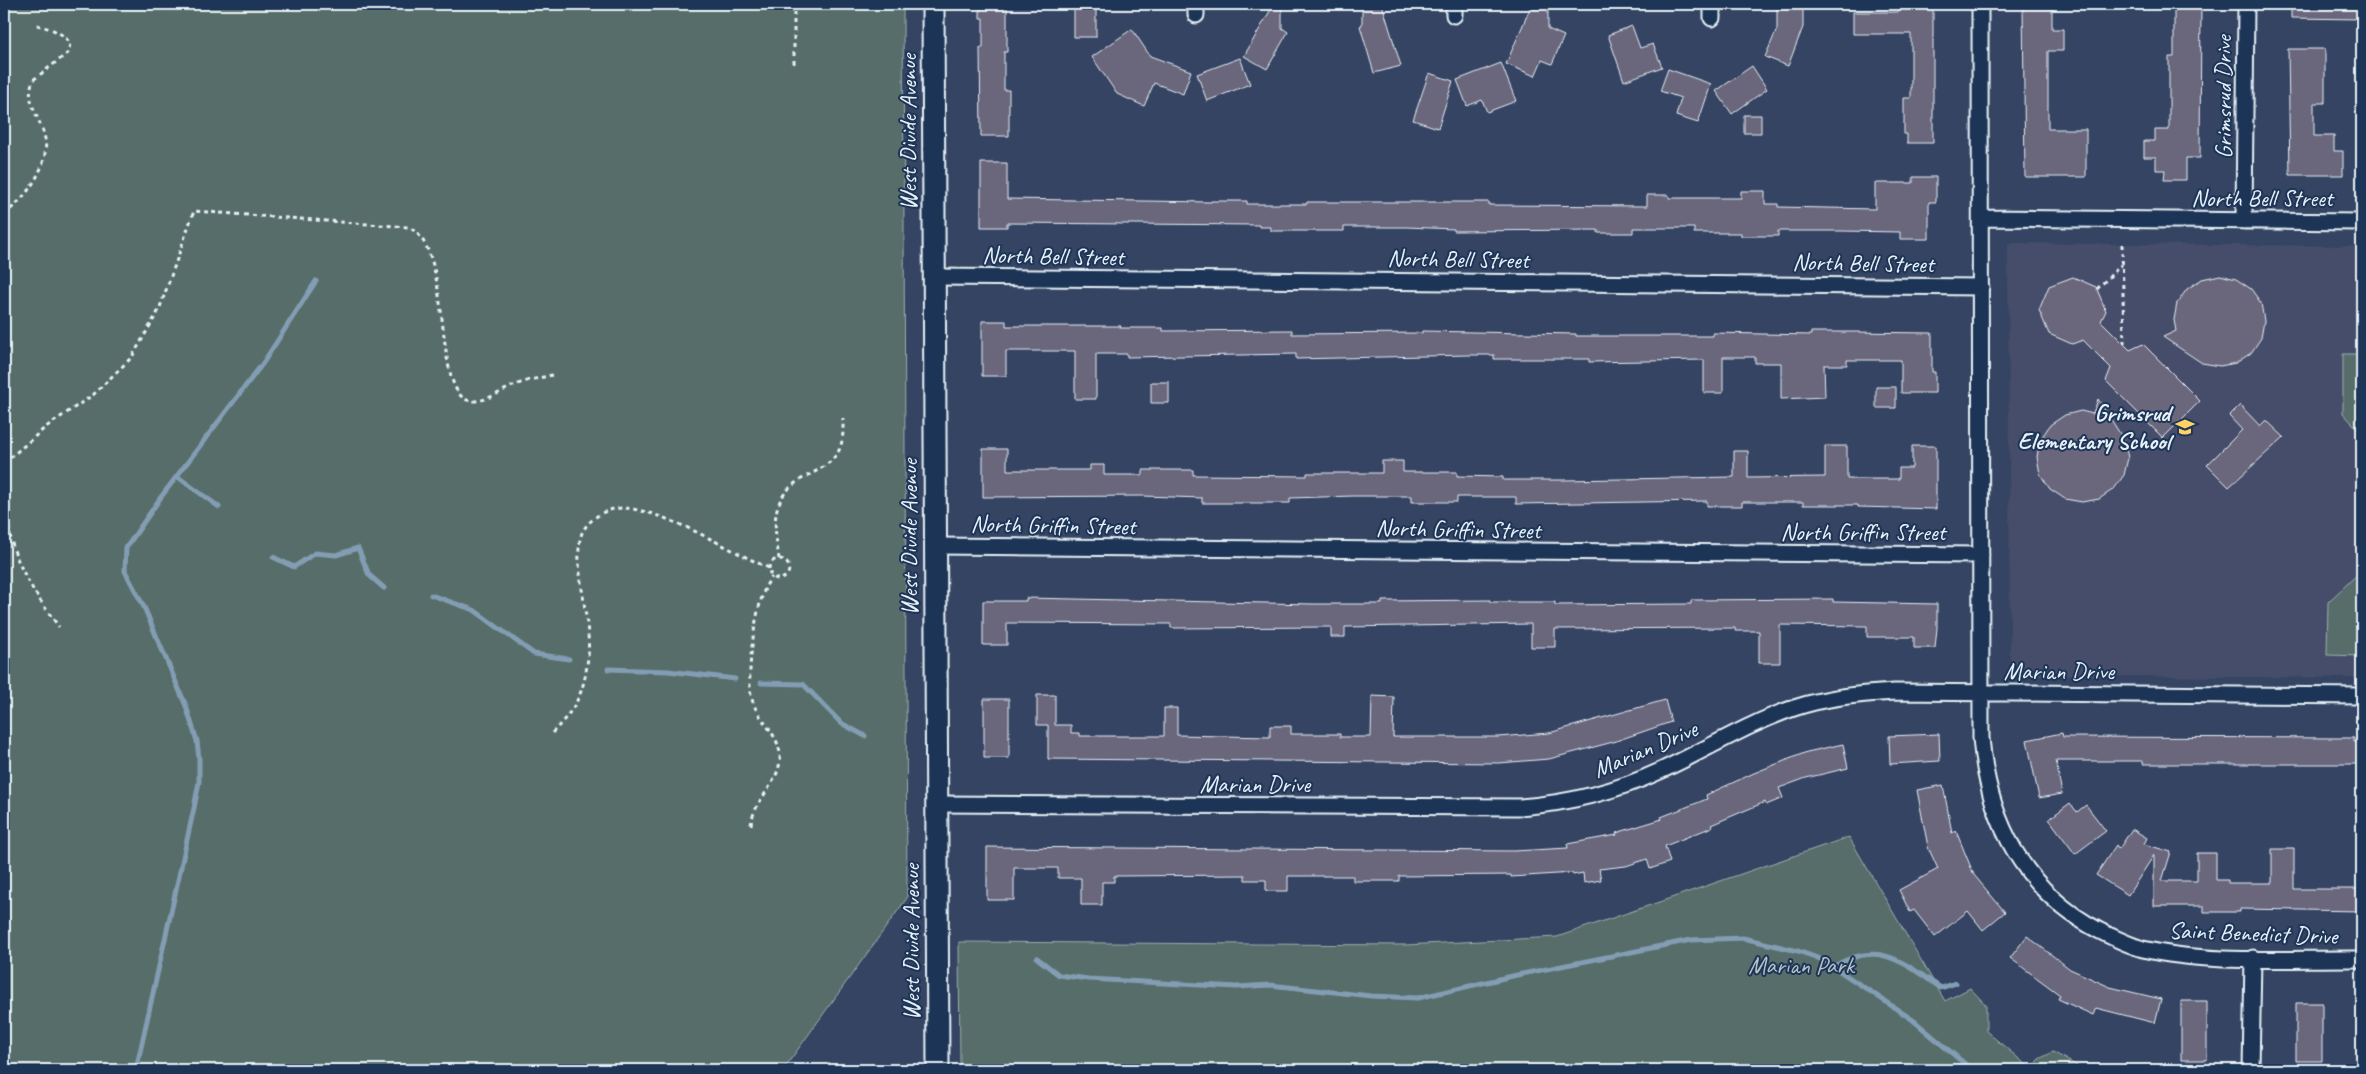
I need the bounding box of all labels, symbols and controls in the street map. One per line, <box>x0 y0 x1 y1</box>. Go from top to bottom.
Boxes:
street label: Grimsrud Drive <box>2208 33 2238 159</box>
street label: West Divide Avenue <box>893 52 923 210</box>
street label: North Bell Street <box>2191 183 2335 213</box>
street label: North Bell Street <box>982 240 1126 272</box>
street label: North Bell Street <box>1387 243 1531 275</box>
street label: North Bell Street <box>1792 247 1936 279</box>
place label: Grimsrud Elementary School <box>2018 398 2175 456</box>
school or university icon: Grimsrud Elementary School <box>2174 416 2196 438</box>
street label: West Divide Avenue <box>894 457 924 615</box>
street label: North Griffin Street <box>970 509 1138 541</box>
street label: North Griffin Street <box>1375 513 1543 545</box>
street label: North Griffin Street <box>1781 517 1948 547</box>
street label: Marian Drive <box>2004 656 2116 686</box>
street label: Marian Drive <box>1588 713 1704 784</box>
street label: Marian Drive <box>1200 769 1312 799</box>
street label: West Divide Avenue <box>896 862 926 1020</box>
street label: Saint Benedict Drive <box>2168 915 2340 951</box>
park label: Marian Park <box>1748 950 1856 980</box>

